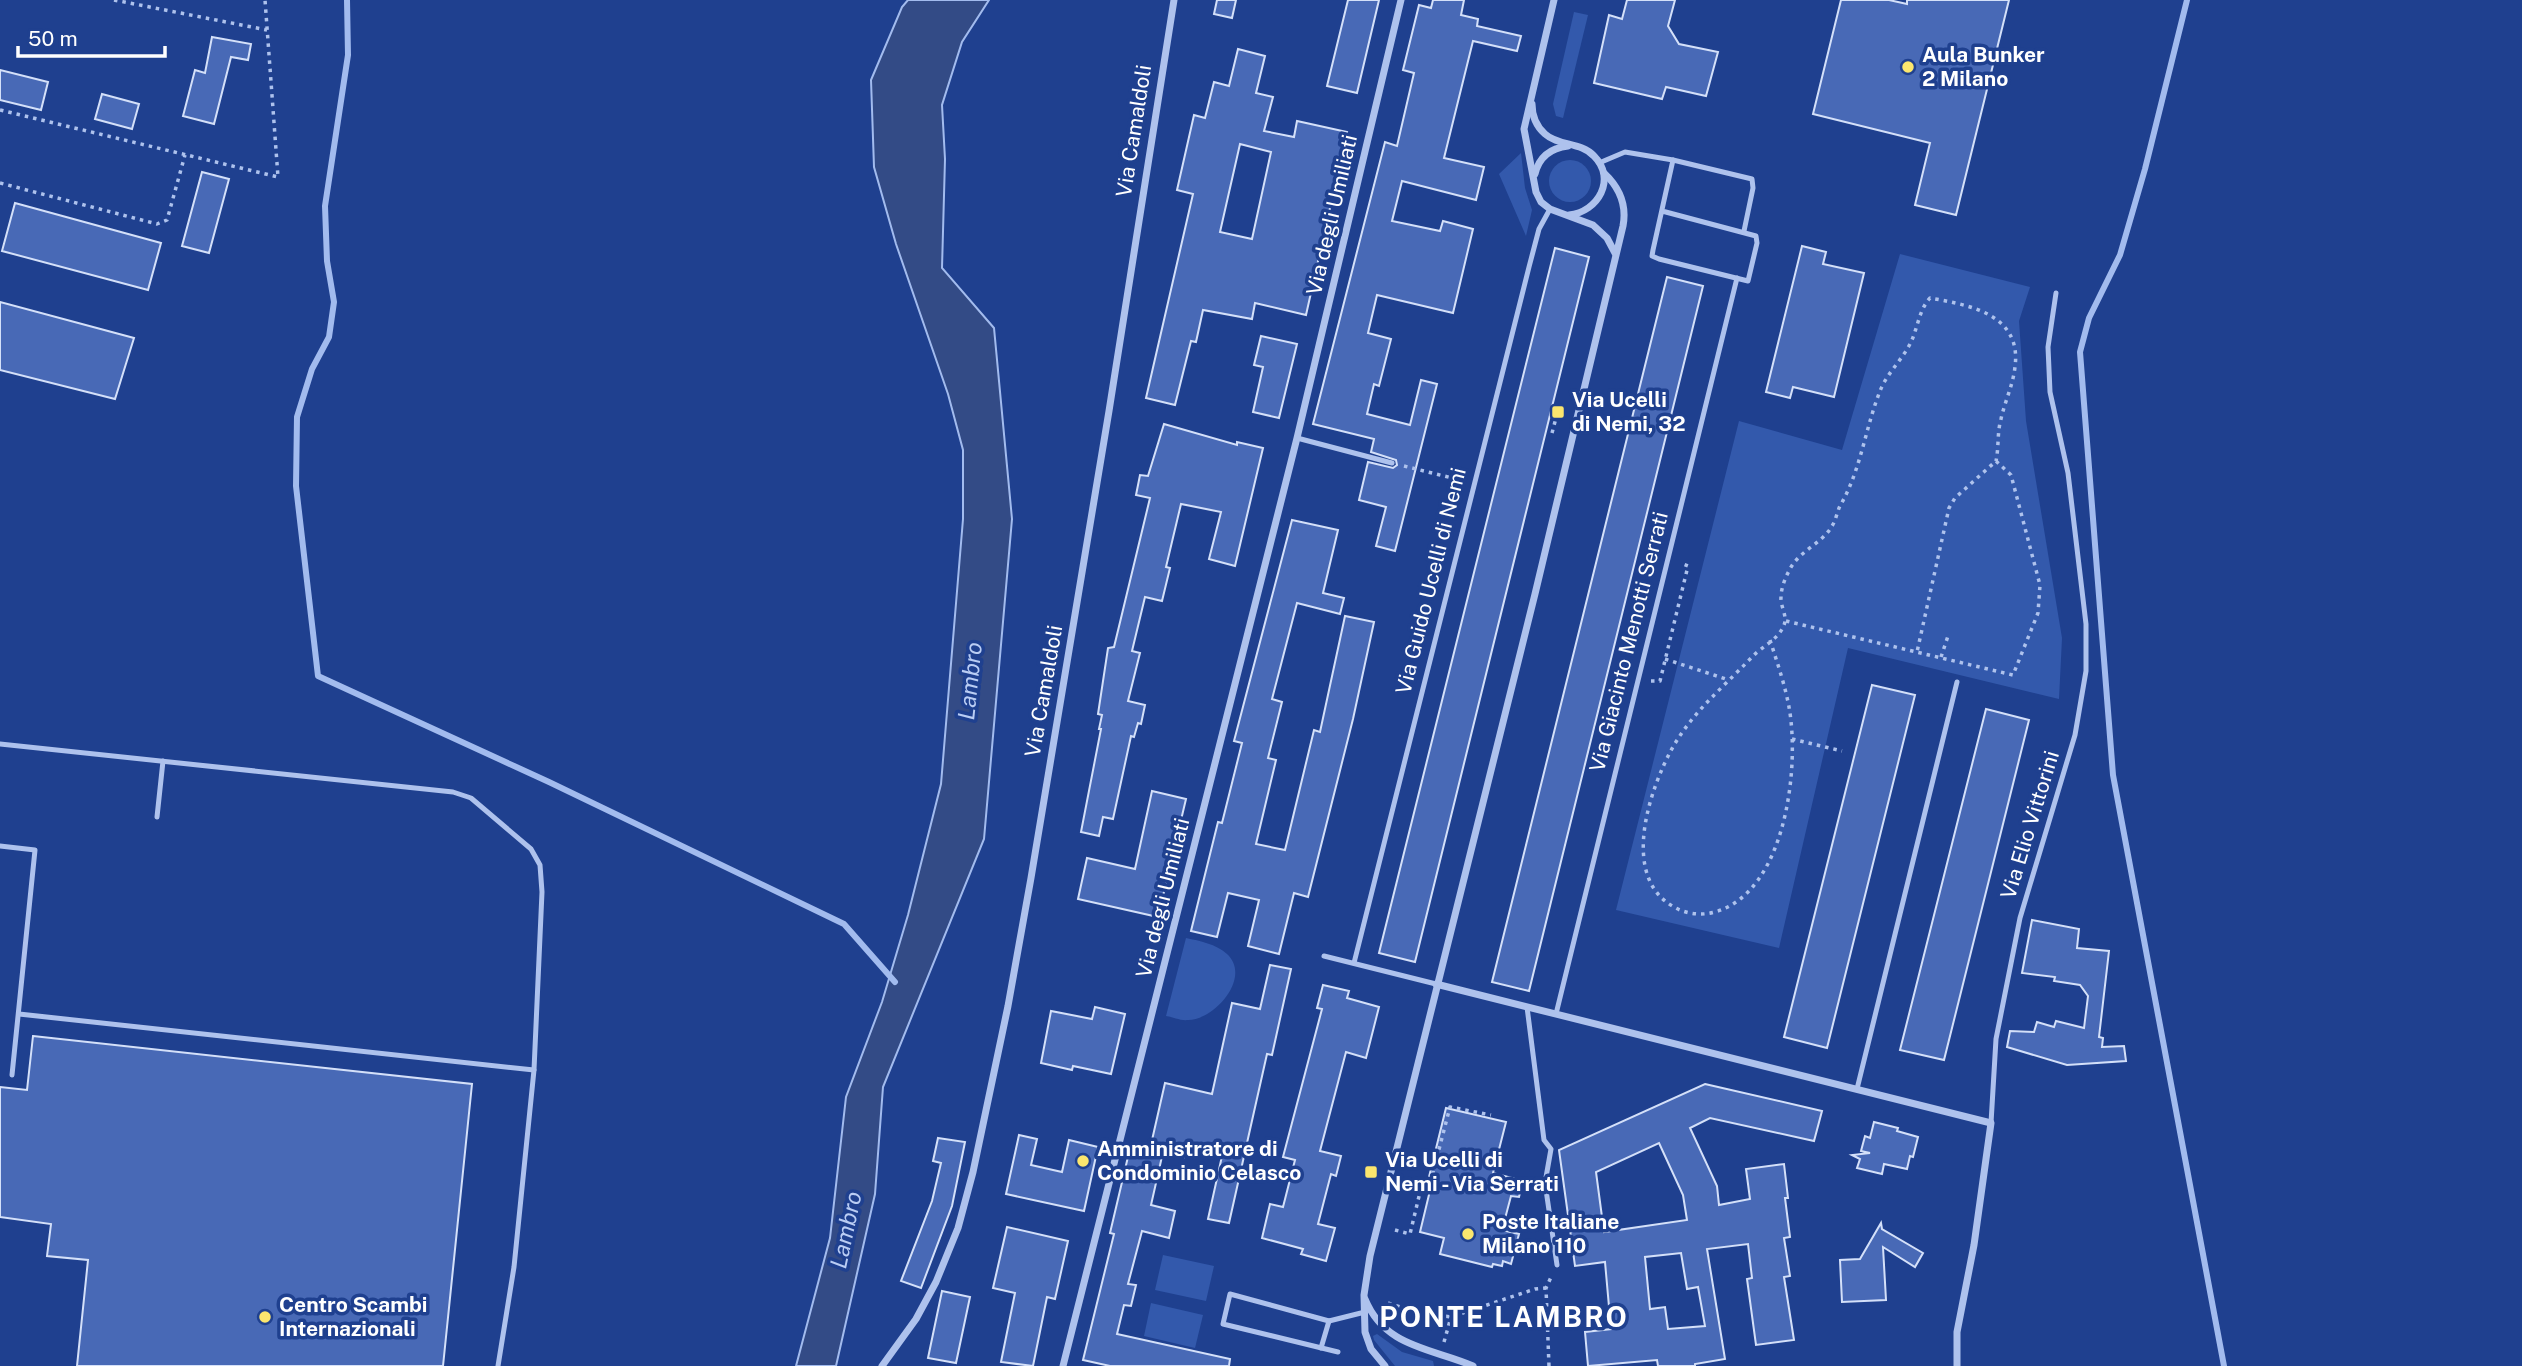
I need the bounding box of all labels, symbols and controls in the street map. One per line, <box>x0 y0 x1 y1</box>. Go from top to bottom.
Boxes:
scale bar <box>18 14 164 58</box>
text: 50 m <box>28 26 78 51</box>
place label: Aula Bunker 2 Milano <box>1922 42 2045 91</box>
marker: Aula Bunker 2 Milano <box>1900 59 1916 75</box>
street label: Via Camaldoli <box>1111 63 1156 199</box>
street label: Via degli Umiliati <box>1301 132 1362 298</box>
place label: Via Ucelli di Nemi, 32 <box>1572 387 1686 436</box>
marker: Via Ucelli di Nemi, 32 <box>1550 404 1566 420</box>
street label: Via Guido Ucelli di Nemi <box>1390 465 1471 697</box>
street label: Via Giacinto Menotti Serrati <box>1584 509 1673 775</box>
street label: Via Camaldoli <box>1020 623 1067 759</box>
water label: Lambro <box>952 641 987 721</box>
street label: Via Elio Vittorini <box>1995 748 2064 902</box>
street label: Via degli Umiliati <box>1131 815 1194 980</box>
place label: Amministratore di Condominio Celasco <box>1097 1136 1301 1185</box>
place label: Via Ucelli di Nemi - Via Serrati <box>1385 1147 1559 1196</box>
marker: Amministratore di Condominio Celasco <box>1075 1153 1091 1169</box>
marker: Via Ucelli di Nemi - Via Serrati <box>1363 1164 1379 1180</box>
water label: Lambro <box>824 1189 867 1271</box>
place label: Poste Italiane Milano 110 <box>1482 1209 1619 1258</box>
marker: Poste Italiane Milano 110 <box>1460 1226 1476 1242</box>
place label: Centro Scambi Internazionali <box>279 1292 427 1341</box>
district label: PONTE LAMBRO <box>1379 1300 1629 1333</box>
marker: Centro Scambi Internazionali <box>257 1309 273 1325</box>

